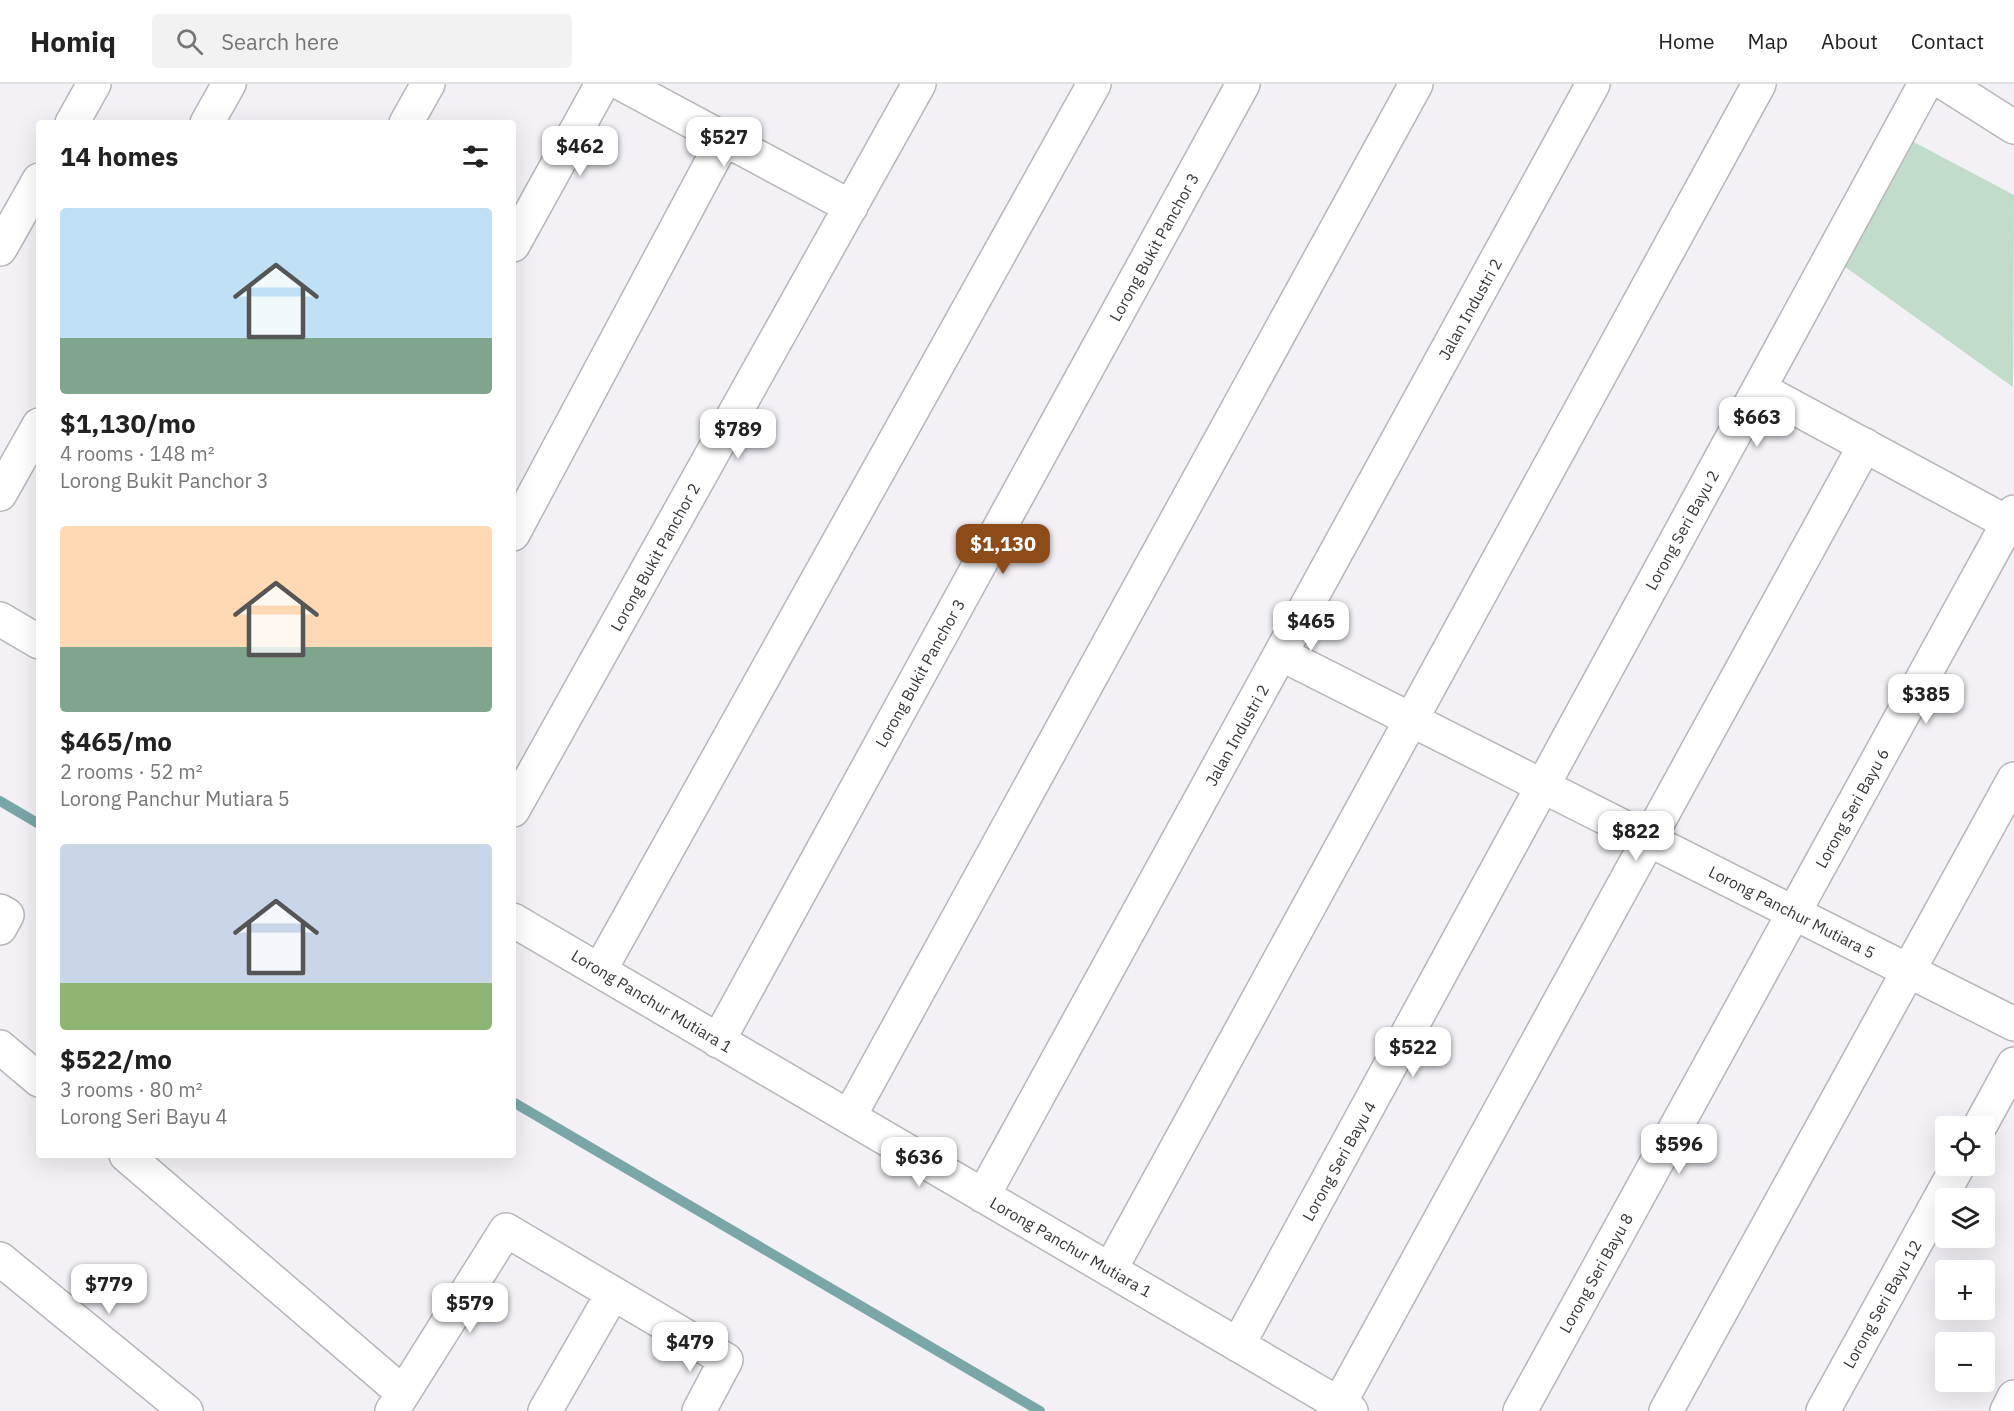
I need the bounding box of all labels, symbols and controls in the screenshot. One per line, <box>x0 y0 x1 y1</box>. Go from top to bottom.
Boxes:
search box <box>152 14 572 68</box>
text: Homiq <box>30 23 116 60</box>
icon: search <box>173 25 206 58</box>
text: Search here <box>221 27 339 56</box>
text: Home <box>1658 27 1715 55</box>
text: Map <box>1748 27 1788 55</box>
text: About <box>1821 27 1878 55</box>
text: Contact <box>1911 27 1984 55</box>
pin: $527 <box>688 117 760 168</box>
text: $527 <box>700 123 748 150</box>
pin: $462 <box>544 126 616 177</box>
text: $462 <box>556 132 604 159</box>
text: 14 homes <box>60 139 178 173</box>
icon: filters <box>459 140 492 173</box>
street label: Lorong Bukit Panchor 3 <box>1105 169 1203 325</box>
icon: home <box>222 247 330 355</box>
street label: Jalan Industri 2 <box>1434 255 1506 363</box>
pin: $663 <box>1721 397 1793 448</box>
text: $663 <box>1733 403 1781 430</box>
text: $1,130/mo <box>60 406 196 440</box>
pin: $789 <box>702 409 774 460</box>
text: $789 <box>714 415 762 442</box>
text: 4 rooms · 148 m² <box>60 440 215 467</box>
text: Lorong Bukit Panchor 3 <box>60 467 268 494</box>
street label: Lorong Seri Bayu 2 <box>1641 467 1723 593</box>
street label: Lorong Bukit Panchor 2 <box>606 479 704 635</box>
pin: $1,130 <box>954 524 1052 575</box>
text: $1,130 <box>970 530 1036 557</box>
icon: home <box>222 565 330 673</box>
street label: Lorong Bukit Panchor 3 <box>871 595 969 751</box>
pin: $465 <box>1275 601 1347 652</box>
text: $465 <box>1287 607 1335 634</box>
pin: $385 <box>1890 674 1962 725</box>
text: $385 <box>1902 680 1950 707</box>
street label: Jalan Industri 2 <box>1201 681 1273 789</box>
text: $465/mo <box>60 724 172 758</box>
street label: Lorong Seri Bayu 6 <box>1811 745 1893 871</box>
text: 2 rooms · 52 m² <box>60 758 203 785</box>
text: Lorong Panchur Mutiara 5 <box>60 785 290 812</box>
pin: $822 <box>1600 811 1672 862</box>
text: $822 <box>1612 817 1660 844</box>
street label: Lorong Panchur Mutiara 5 <box>1706 861 1878 963</box>
icon: home <box>222 883 330 991</box>
street label: Lorong Panchur Mutiara 1 <box>568 945 736 1057</box>
pin: $522 <box>1377 1027 1449 1078</box>
text: $522 <box>1389 1033 1437 1060</box>
text: $522/mo <box>60 1042 172 1076</box>
text: 3 rooms · 80 m² <box>60 1076 203 1103</box>
street label: Lorong Seri Bayu 4 <box>1298 1098 1380 1224</box>
text: Lorong Seri Bayu 4 <box>60 1103 227 1130</box>
map controls <box>1935 1116 1995 1392</box>
button: locate <box>1935 1116 1995 1176</box>
pin: $596 <box>1643 1124 1715 1175</box>
text: $596 <box>1655 1130 1703 1157</box>
pin: $636 <box>883 1137 955 1188</box>
text: $636 <box>895 1143 943 1170</box>
button: layers <box>1935 1188 1995 1248</box>
street label: Lorong Panchur Mutiara 1 <box>986 1192 1156 1302</box>
street label: Lorong Seri Bayu 8 <box>1555 1210 1637 1336</box>
street label: Lorong Seri Bayu 12 <box>1838 1236 1926 1372</box>
button: + <box>1935 1260 1995 1320</box>
pin: $779 <box>73 1264 145 1315</box>
text: $779 <box>85 1270 133 1297</box>
pin: $579 <box>434 1283 506 1334</box>
text: $579 <box>446 1289 494 1316</box>
pin: $479 <box>654 1322 726 1373</box>
text: $479 <box>666 1328 714 1355</box>
button: − <box>1935 1332 1995 1392</box>

